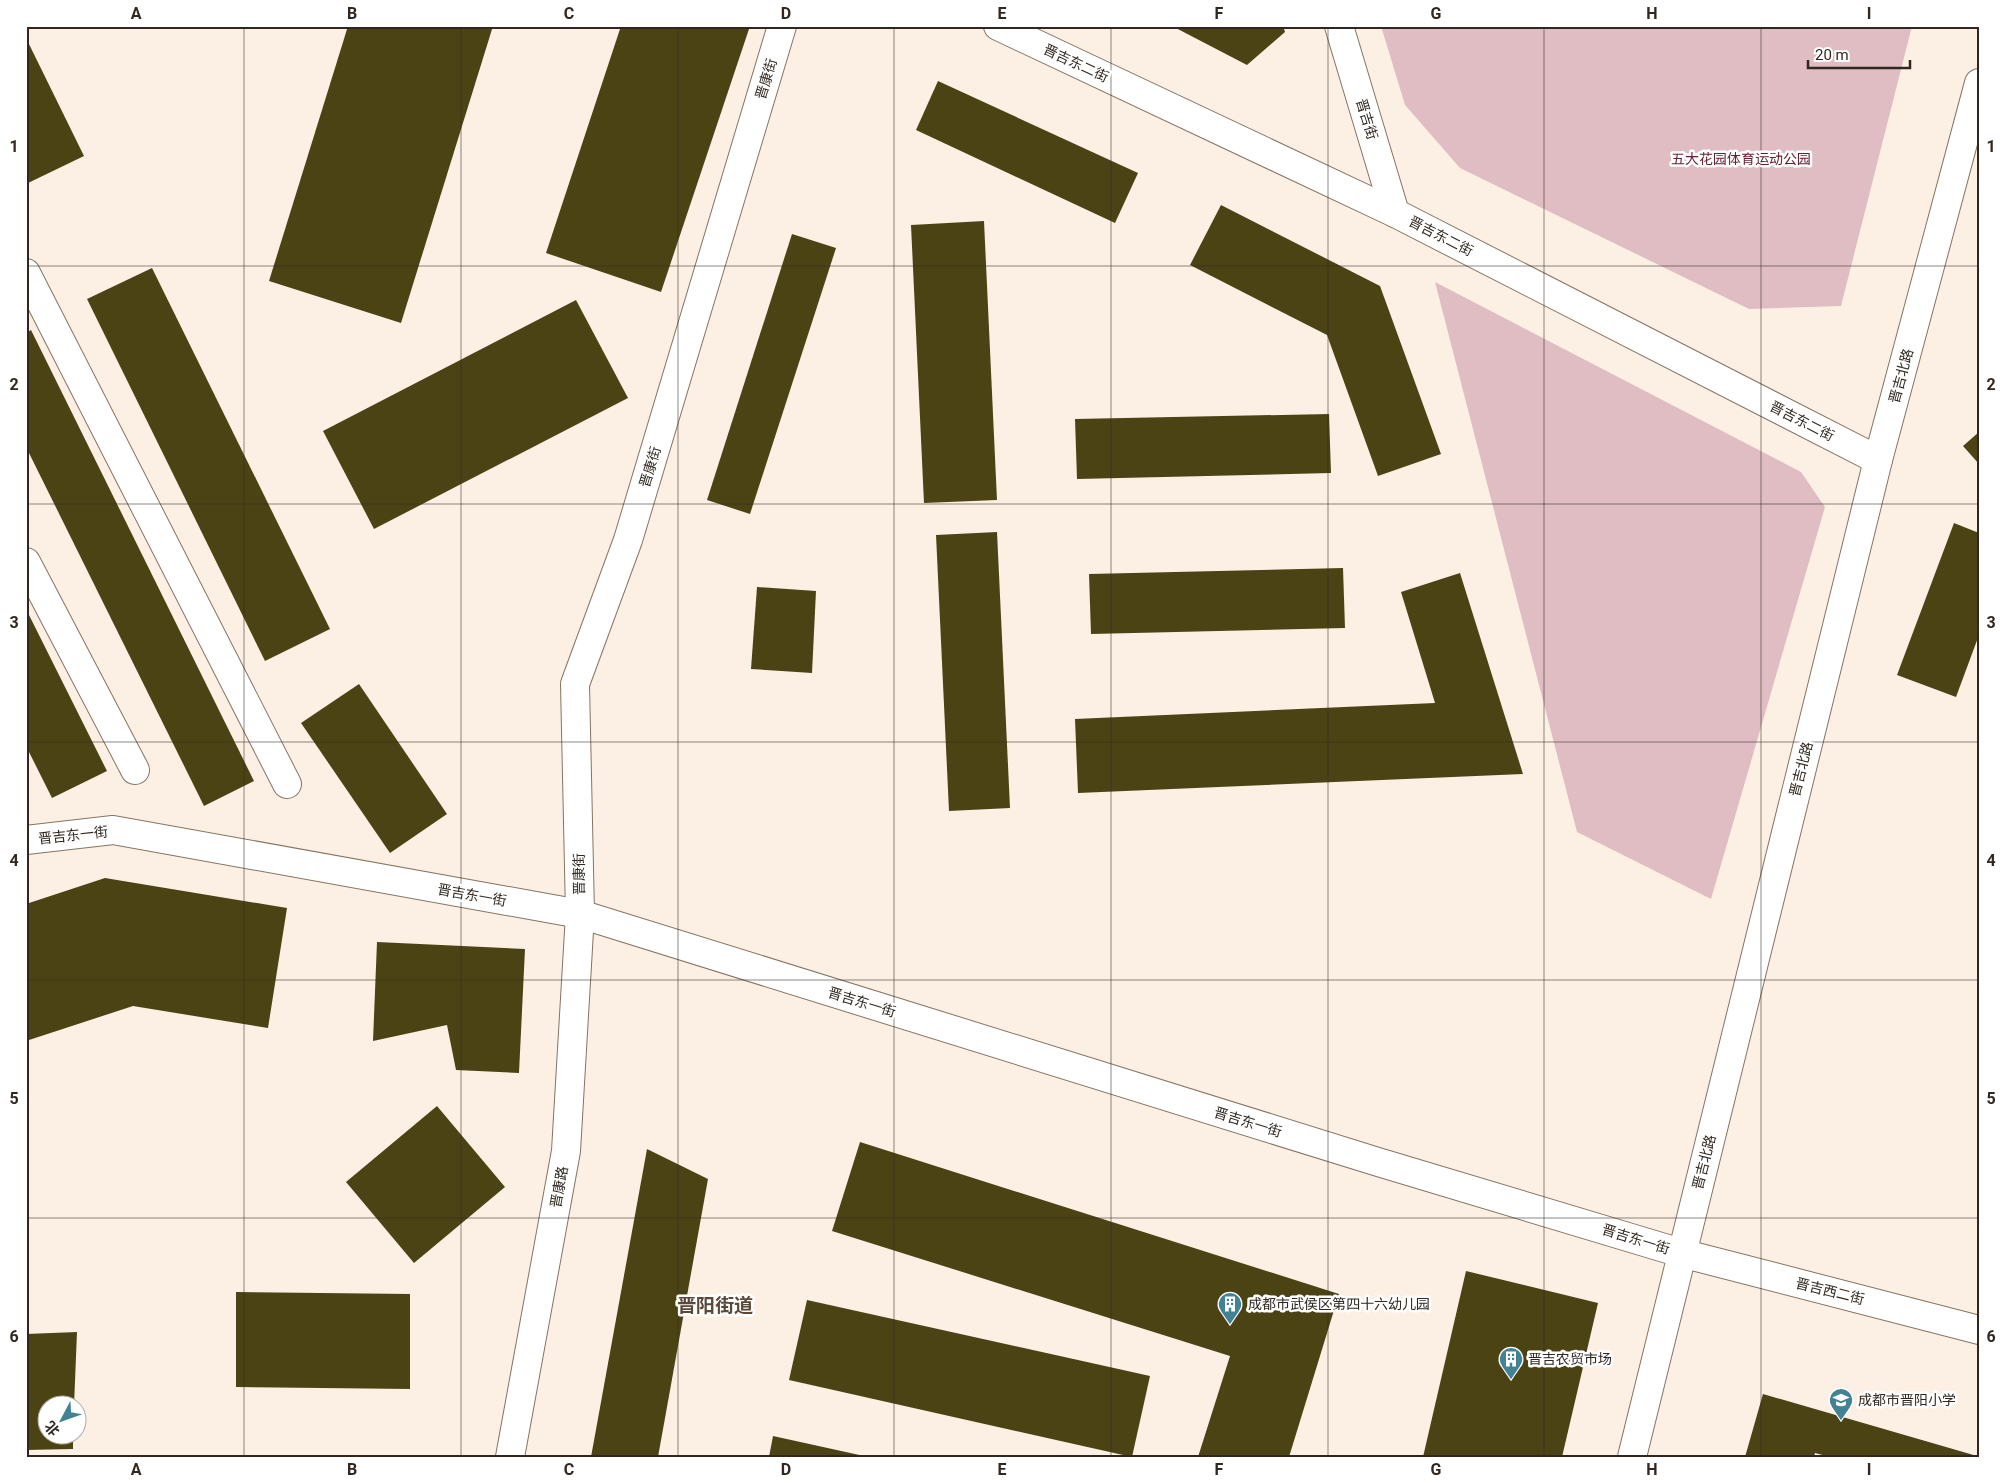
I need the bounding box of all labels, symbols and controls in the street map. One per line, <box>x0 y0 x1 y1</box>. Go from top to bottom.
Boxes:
text: A <box>131 4 142 23</box>
text: B <box>347 4 357 23</box>
text: C <box>564 4 574 23</box>
text: D <box>781 4 791 23</box>
text: E <box>998 4 1007 23</box>
text: F <box>1215 4 1224 23</box>
text: G <box>1431 4 1442 23</box>
text: H <box>1646 4 1658 23</box>
text: I <box>1867 4 1871 23</box>
scale bar <box>1808 38 1910 70</box>
street label: 晋吉东二街 <box>1041 41 1111 85</box>
text: 20 m <box>1815 46 1849 64</box>
street label: 晋康街 <box>752 57 780 101</box>
street label: 晋吉街 <box>1353 97 1381 141</box>
text: 1 <box>9 137 19 156</box>
text: 1 <box>1986 137 1996 156</box>
park label: 五大花园体育运动公园 <box>1671 151 1811 167</box>
street label: 晋吉东二街 <box>1406 213 1476 259</box>
street label: 晋吉北路 <box>1886 347 1916 405</box>
text: 2 <box>9 375 19 394</box>
text: 2 <box>1986 375 1996 394</box>
street label: 晋吉东二街 <box>1767 398 1837 444</box>
street label: 晋康街 <box>636 445 664 489</box>
text: 3 <box>9 613 19 632</box>
text: 3 <box>1986 613 1996 632</box>
street label: 晋吉北路 <box>1786 740 1816 798</box>
street label: 晋吉东一街 <box>37 823 109 847</box>
text: 4 <box>9 851 19 870</box>
text: 4 <box>1986 851 1996 870</box>
street label: 晋康街 <box>571 853 587 895</box>
street label: 晋吉东一街 <box>436 881 508 909</box>
street label: 晋吉东一街 <box>826 984 898 1020</box>
text: 5 <box>9 1089 19 1108</box>
text: 5 <box>1986 1089 1996 1108</box>
street label: 晋吉东一街 <box>1212 1104 1284 1140</box>
street label: 晋吉北路 <box>1689 1133 1719 1191</box>
street label: 晋康路 <box>547 1165 571 1209</box>
street label: 晋吉东一街 <box>1600 1221 1672 1257</box>
street label: 晋吉西二街 <box>1794 1275 1866 1307</box>
building icon: 成都市武侯区第四十六幼儿园 <box>1217 1291 1243 1325</box>
district label: 晋阳街道 <box>677 1294 753 1317</box>
place label: 成都市武侯区第四十六幼儿园 <box>1248 1296 1430 1312</box>
text: 6 <box>9 1327 19 1346</box>
text: 6 <box>1986 1327 1996 1346</box>
building icon: 晋吉农贸市场 <box>1498 1346 1524 1380</box>
place label: 晋吉农贸市场 <box>1528 1351 1612 1367</box>
school or university icon: 成都市晋阳小学 <box>1828 1387 1854 1421</box>
place label: 成都市晋阳小学 <box>1858 1392 1956 1408</box>
north arrow <box>38 1396 88 1446</box>
text: 北 <box>42 1418 63 1439</box>
text: A <box>131 1460 142 1479</box>
text: B <box>347 1460 357 1479</box>
text: C <box>564 1460 574 1479</box>
text: D <box>781 1460 791 1479</box>
text: E <box>998 1460 1007 1479</box>
text: F <box>1215 1460 1224 1479</box>
text: G <box>1431 1460 1442 1479</box>
text: H <box>1646 1460 1658 1479</box>
text: I <box>1867 1460 1871 1479</box>

